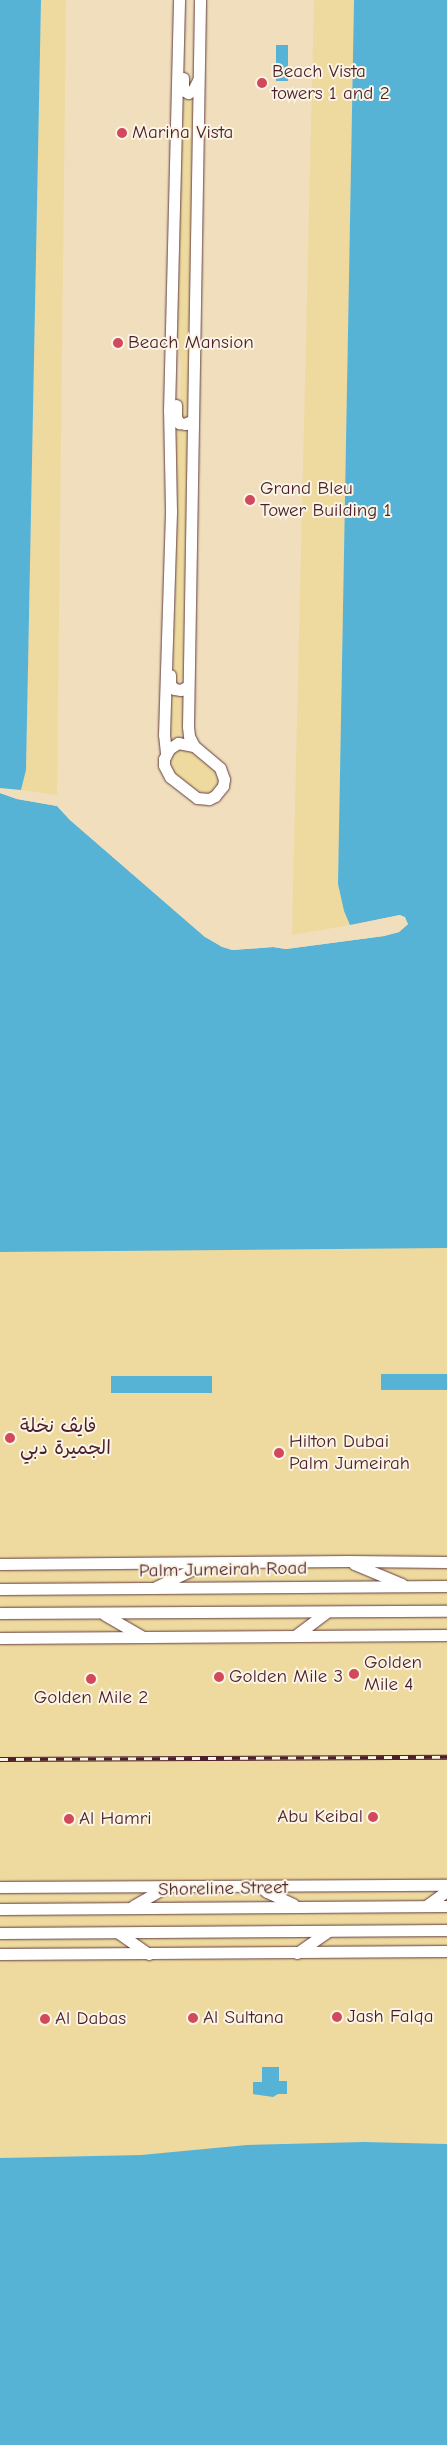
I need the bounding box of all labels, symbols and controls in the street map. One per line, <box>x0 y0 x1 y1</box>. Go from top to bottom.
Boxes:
place label: Beach Vista towers 1 and 2 <box>272 61 390 105</box>
marker: Beach Vista towers 1 and 2 <box>256 77 268 89</box>
place label: Marina Vista <box>132 122 233 144</box>
marker: Marina Vista <box>116 127 128 139</box>
place label: Beach Mansion <box>128 332 254 354</box>
marker: Beach Mansion <box>112 337 124 349</box>
place label: Grand Bleu Tower Building 1 <box>260 478 391 522</box>
marker: Grand Bleu Tower Building 1 <box>244 494 256 506</box>
place label: فايڤ نخلة الجميرة دبي <box>20 1416 111 1460</box>
place label: Hilton Dubai Palm Jumeirah <box>289 1431 410 1475</box>
marker: فايڤ نخلة الجميرة دبي <box>4 1432 16 1444</box>
marker: Hilton Dubai Palm Jumeirah <box>273 1447 285 1459</box>
street label: Palm Jumeirah Road <box>139 1557 307 1583</box>
place label: Golden Mile 4 <box>364 1652 422 1696</box>
place label: Golden Mile 3 <box>229 1666 343 1688</box>
marker: Golden Mile 4 <box>348 1668 360 1680</box>
marker: Golden Mile 3 <box>213 1671 225 1683</box>
marker: Golden Mile 2 <box>85 1673 97 1685</box>
place label: Golden Mile 2 <box>34 1687 148 1709</box>
place label: Abu Keibal <box>277 1806 363 1828</box>
place label: Al Hamri <box>79 1808 152 1830</box>
marker: Abu Keibal <box>367 1811 379 1823</box>
marker: Al Hamri <box>63 1813 75 1825</box>
street label: Shoreline Street <box>158 1876 288 1902</box>
place label: Jash Falqa <box>347 2006 433 2028</box>
place label: Al Sultana <box>203 2007 284 2029</box>
place label: Al Dabas <box>55 2008 126 2030</box>
marker: Jash Falqa <box>331 2011 343 2023</box>
marker: Al Sultana <box>187 2012 199 2024</box>
marker: Al Dabas <box>39 2013 51 2025</box>

